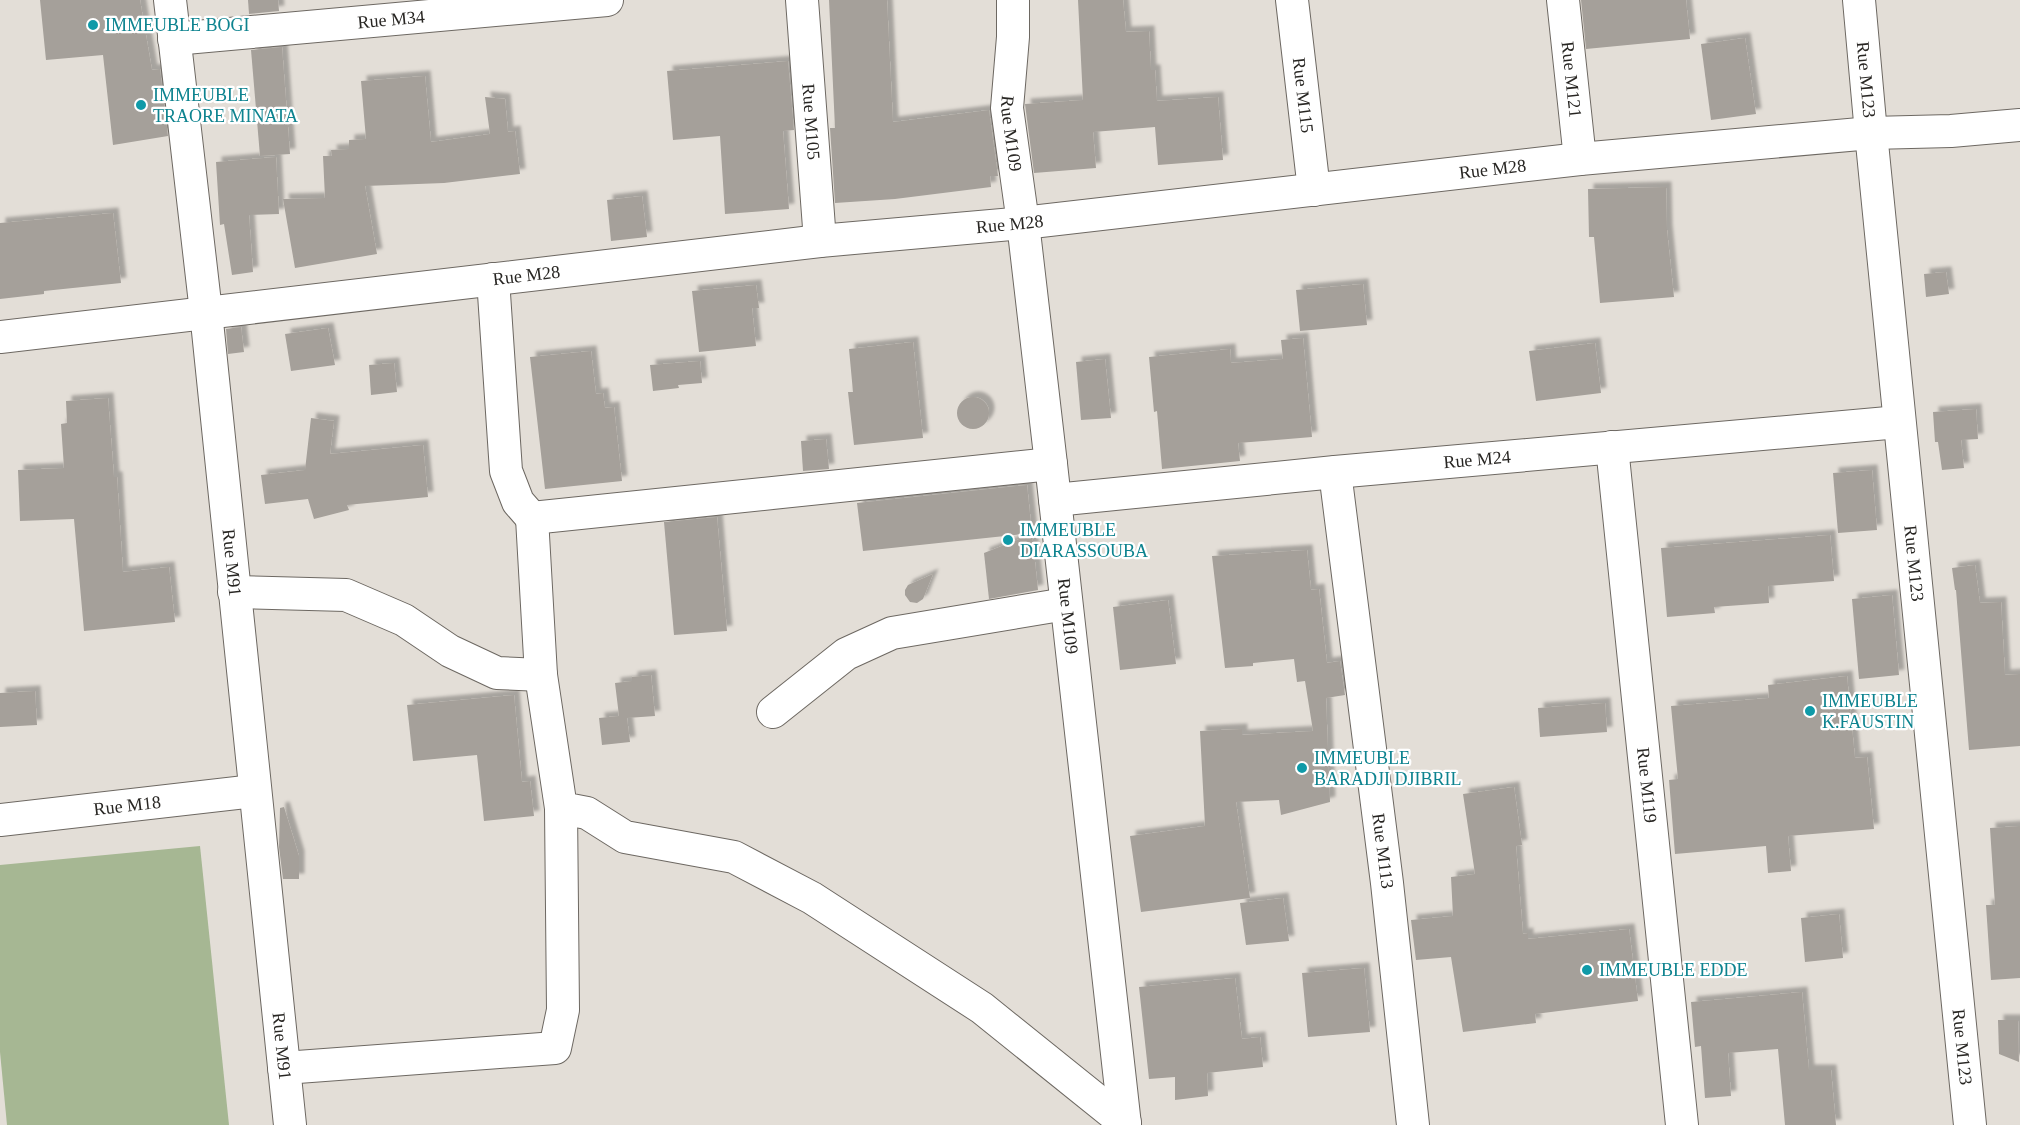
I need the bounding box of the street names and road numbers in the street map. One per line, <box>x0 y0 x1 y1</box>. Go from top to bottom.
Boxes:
street label: Rue M34 <box>357 6 426 32</box>
street label: Rue M121 <box>1557 40 1586 119</box>
street label: Rue M123 <box>1853 41 1880 119</box>
street label: Rue M115 <box>1289 57 1317 134</box>
street label: Rue M105 <box>798 83 824 161</box>
street label: Rue M109 <box>997 95 1026 173</box>
street label: Rue M28 <box>1458 155 1527 183</box>
street label: Rue M28 <box>975 211 1044 237</box>
street label: Rue M28 <box>492 262 561 289</box>
street label: Rue M24 <box>1443 446 1512 472</box>
street label: Rue M123 <box>1900 524 1928 602</box>
street label: Rue M91 <box>218 528 245 597</box>
street label: Rue M109 <box>1054 577 1082 655</box>
street label: Rue M119 <box>1633 746 1661 824</box>
street label: Rue M18 <box>92 792 162 819</box>
street label: Rue M113 <box>1368 812 1398 890</box>
street label: Rue M123 <box>1948 1008 1976 1086</box>
street label: Rue M91 <box>268 1011 295 1081</box>

